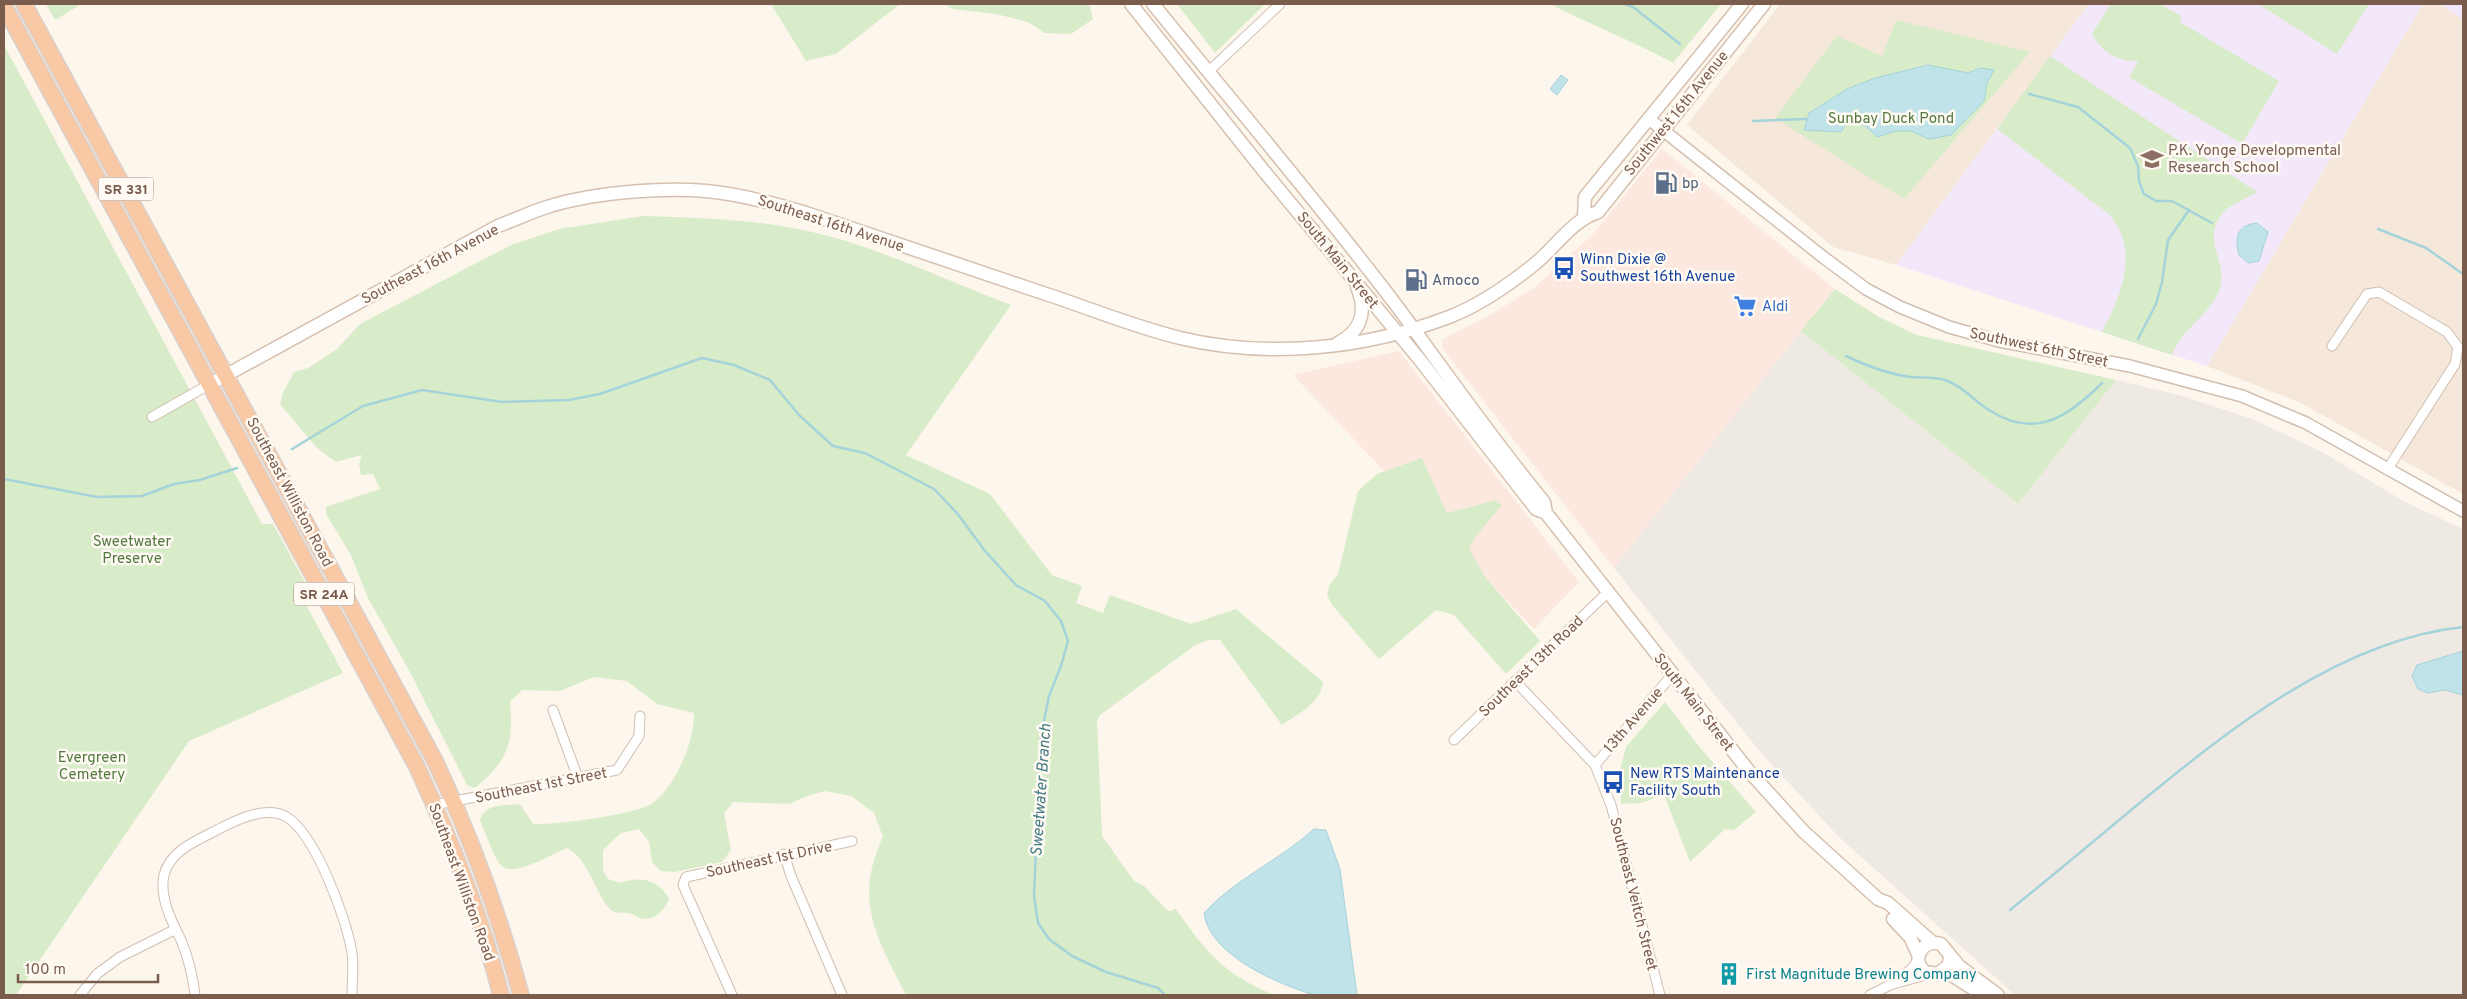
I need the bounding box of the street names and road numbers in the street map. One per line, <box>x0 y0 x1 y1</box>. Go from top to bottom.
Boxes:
street label: Southwest 16th Avenue <box>1621 48 1733 180</box>
road number: SR 331 <box>98 178 154 200</box>
street label: Southeast 16th Avenue <box>755 192 906 257</box>
street label: South Main Street <box>1292 209 1382 313</box>
street label: Southeast 16th Avenue <box>359 221 503 310</box>
street label: Southwest 6th Street <box>1968 324 2110 372</box>
street label: Southeast Williston Road <box>241 415 336 571</box>
road number: SR 24A <box>294 582 354 606</box>
street label: Southeast 13th Road <box>1476 612 1588 722</box>
street label: South Main Street <box>1649 650 1737 756</box>
street label: 13th Avenue <box>1600 684 1668 758</box>
street label: Southeast 1st Street <box>474 764 609 809</box>
street label: Southeast Williston Road <box>423 801 498 964</box>
street label: Southeast Veitch Street <box>1604 816 1661 973</box>
street label: Southeast 1st Drive <box>705 838 834 883</box>

